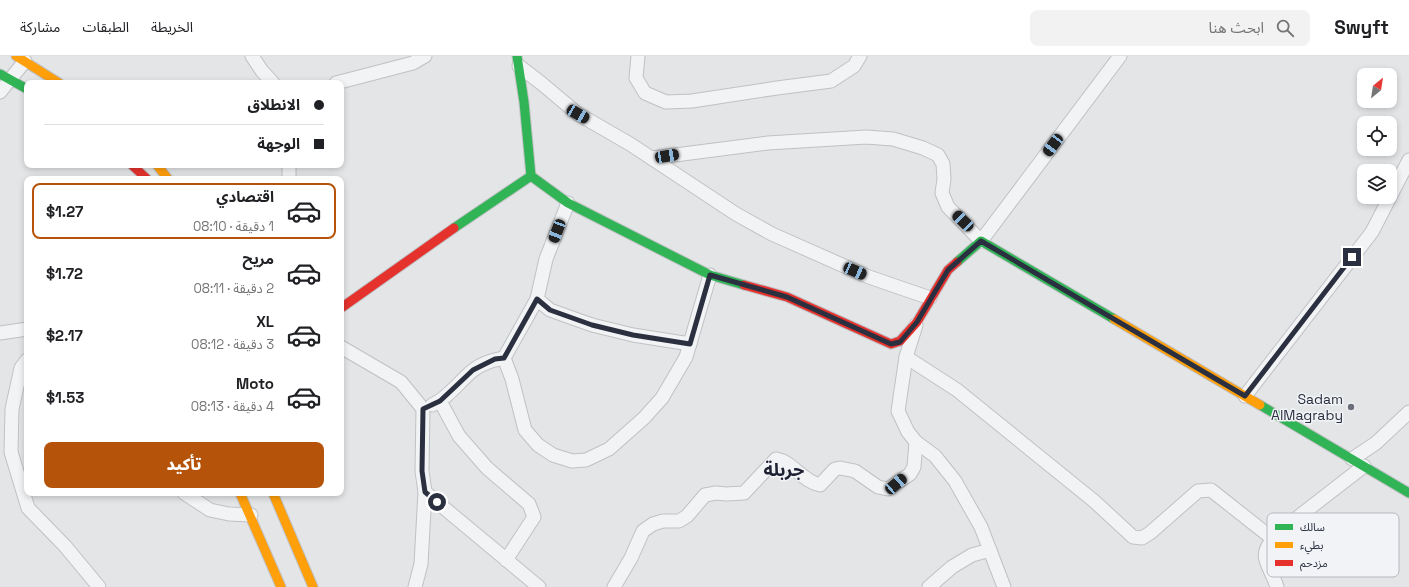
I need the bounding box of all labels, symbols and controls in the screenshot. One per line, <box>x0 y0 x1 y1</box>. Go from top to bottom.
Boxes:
search box <box>1030 10 1310 46</box>
text: Swyft <box>1334 15 1389 40</box>
icon: search <box>1274 17 1296 39</box>
text: مشاركة <box>20 18 60 36</box>
text: الطبقات <box>82 18 129 36</box>
text: الخريطة <box>151 18 193 36</box>
text: ابحث هنا <box>1209 18 1264 37</box>
north arrow <box>1357 68 1397 108</box>
map controls <box>1357 68 1397 204</box>
text: الانطلاق <box>248 95 300 114</box>
car <box>565 103 591 125</box>
button: locate <box>1357 116 1397 156</box>
car <box>1041 132 1065 158</box>
text: الوجهة <box>257 134 300 153</box>
car <box>654 148 680 164</box>
button: layers <box>1357 164 1397 204</box>
text: اقتصادي <box>216 187 274 206</box>
icon: car <box>286 193 322 229</box>
text: $1.27 <box>46 202 83 221</box>
car <box>950 208 976 234</box>
text: 1 دقيقة · 08:10 <box>193 218 274 235</box>
car <box>547 218 567 244</box>
route end <box>1343 248 1361 266</box>
text: مريح <box>242 249 274 268</box>
icon: car <box>286 255 322 291</box>
car <box>842 261 868 281</box>
text: $1.72 <box>46 264 83 283</box>
text: 2 دقيقة · 08:11 <box>193 280 274 297</box>
text: XL <box>256 312 274 331</box>
icon: car <box>286 317 322 353</box>
text: $2.17 <box>46 326 83 345</box>
text: 3 دقيقة · 08:12 <box>191 336 274 353</box>
text: Moto <box>236 374 274 393</box>
icon: car <box>286 379 322 415</box>
text: $1.53 <box>46 388 84 407</box>
place label: Sadam AlMagraby <box>1271 390 1343 424</box>
text: 4 دقيقة · 08:13 <box>191 398 274 415</box>
marker: Sadam AlMagraby <box>1346 402 1356 412</box>
button: تأكيد <box>44 442 324 488</box>
district label: جربلة <box>764 458 804 481</box>
car <box>883 472 909 496</box>
route start <box>428 493 446 511</box>
legend <box>1267 513 1399 577</box>
text: سالك <box>1300 520 1325 534</box>
text: بطيء <box>1300 538 1323 555</box>
text: مزدحم <box>1300 556 1328 572</box>

